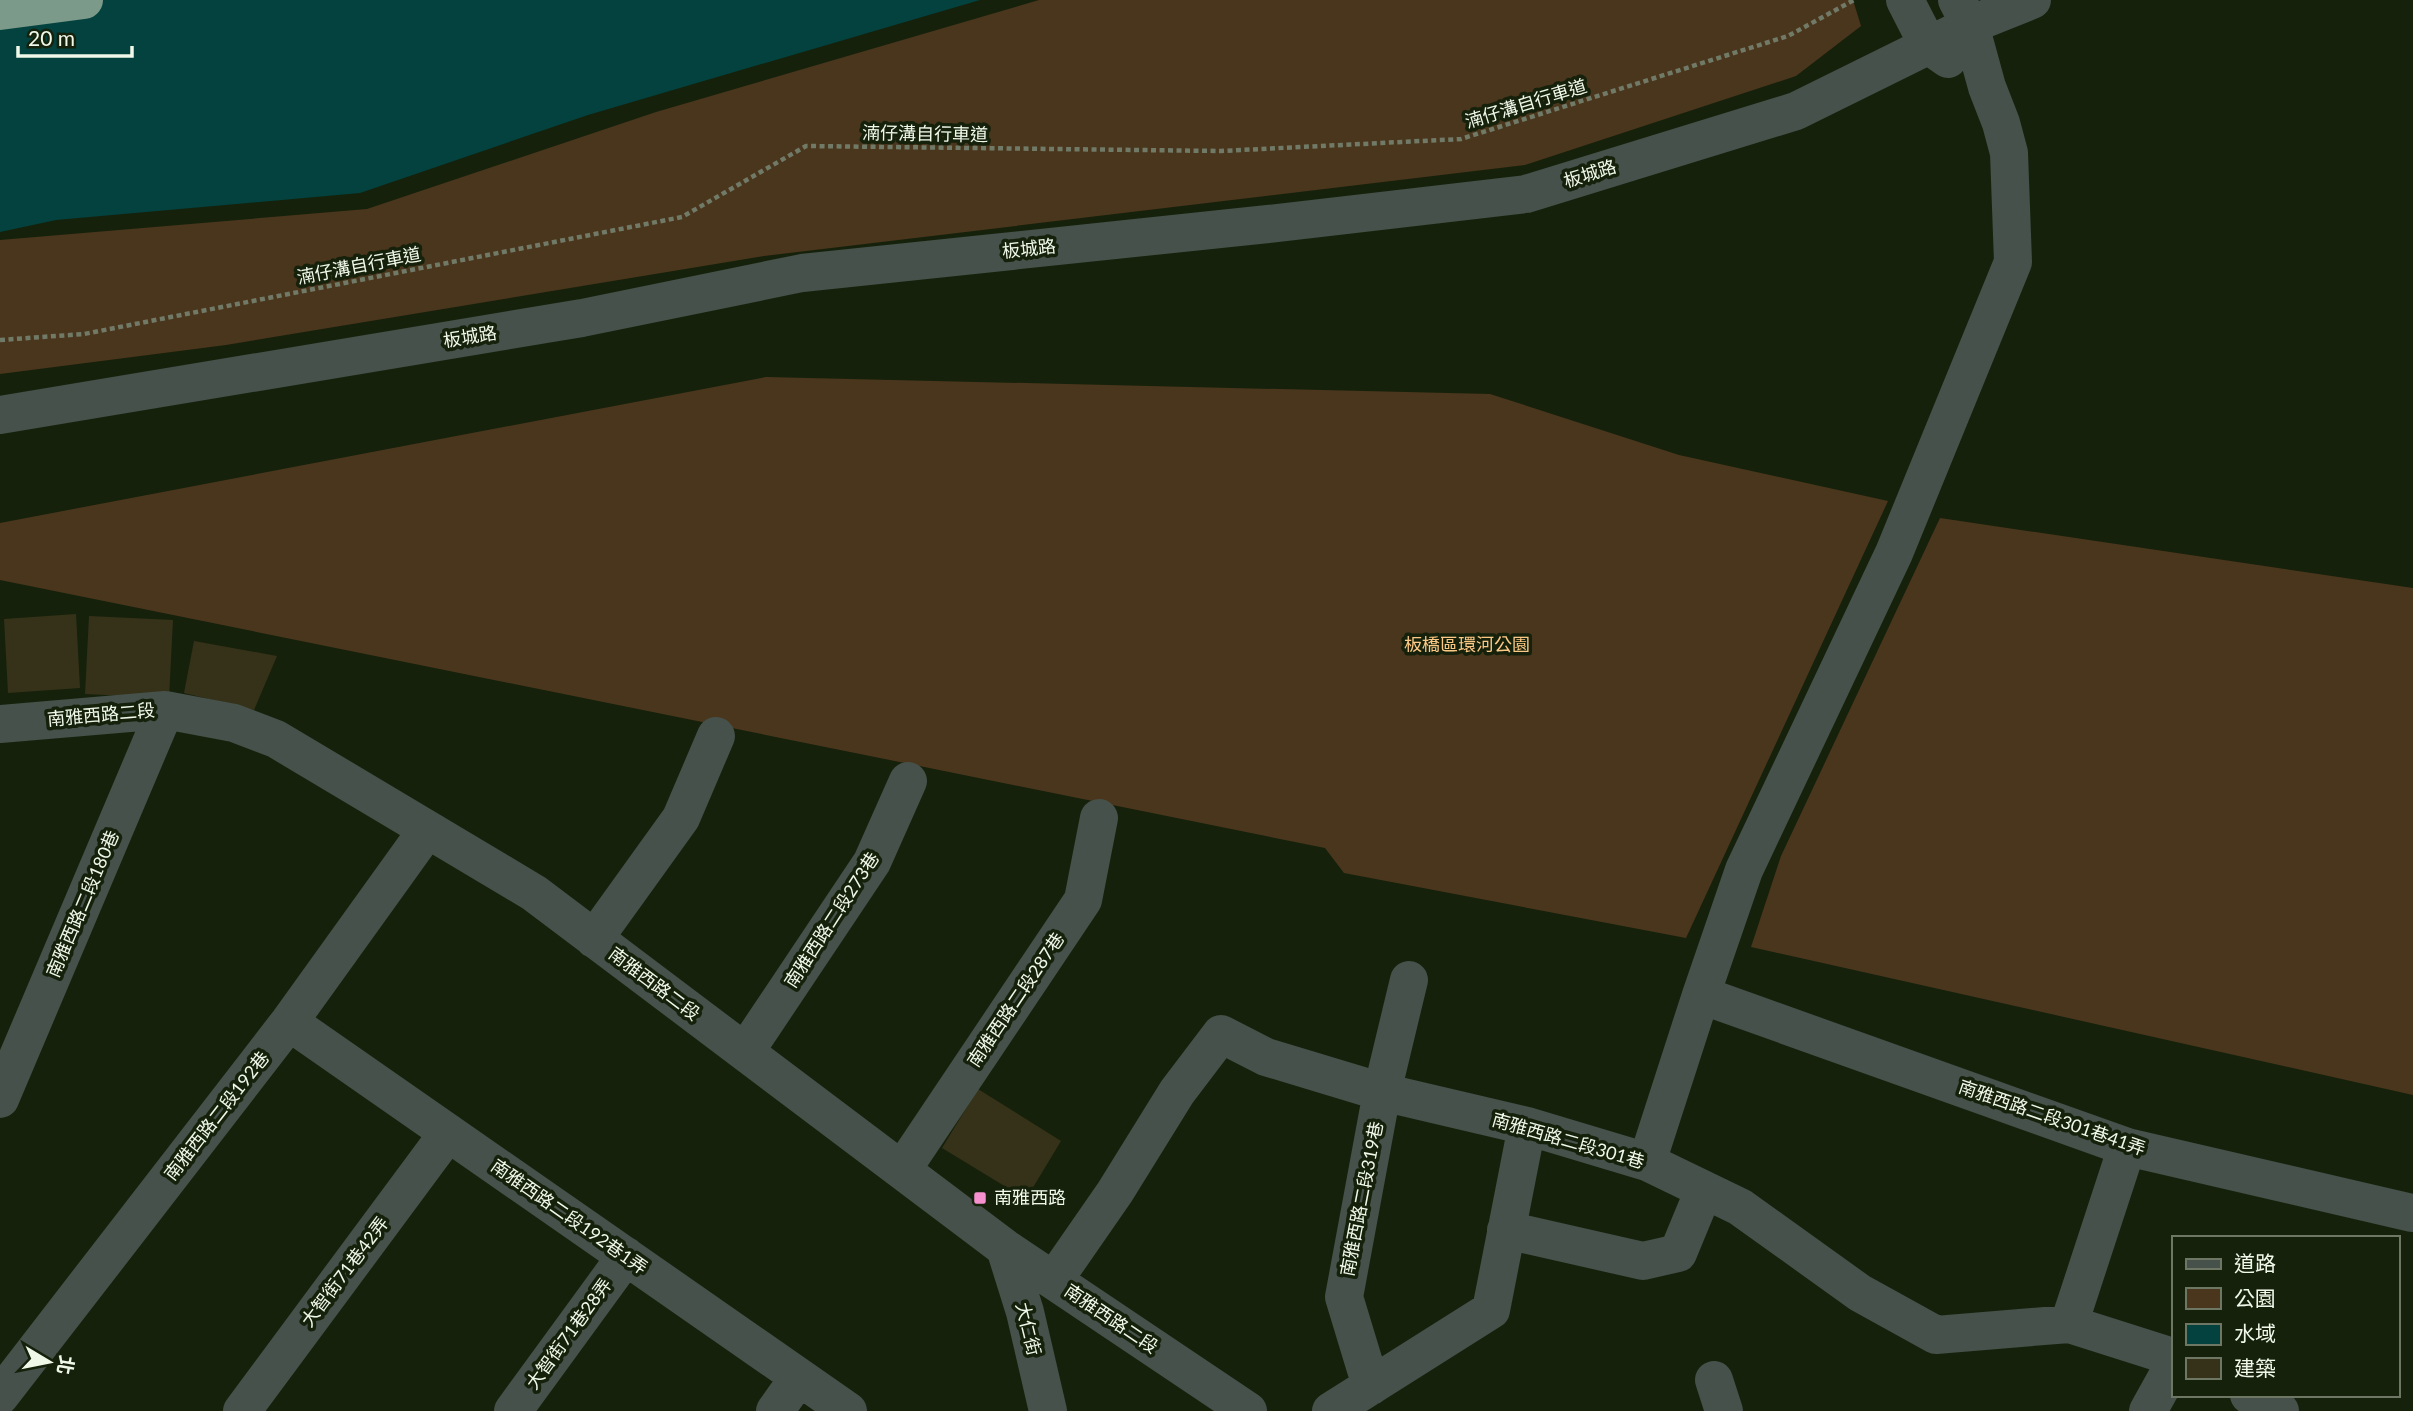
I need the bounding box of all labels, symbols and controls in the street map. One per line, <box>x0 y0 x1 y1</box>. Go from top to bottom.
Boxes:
scale bar <box>18 14 131 58</box>
text: 20 m <box>28 25 75 50</box>
street label: 湳仔溝自行車道 <box>1462 74 1589 132</box>
street label: 湳仔溝自行車道 <box>862 121 988 145</box>
street label: 板城路 <box>1561 155 1619 191</box>
street label: 板城路 <box>1001 234 1057 262</box>
street label: 湳仔溝自行車道 <box>295 242 423 288</box>
street label: 板城路 <box>441 321 498 351</box>
park label: 板橋區環河公園 <box>1404 633 1530 655</box>
street label: 南雅西路二段 <box>46 698 156 730</box>
street label: 南雅西路二段180巷 <box>41 827 123 980</box>
street label: 南雅西路二段273巷 <box>779 847 883 991</box>
street label: 南雅西路二段287巷 <box>962 928 1068 1071</box>
street label: 南雅西路二段 <box>605 942 704 1024</box>
street label: 南雅西路二段192巷 <box>159 1047 273 1184</box>
street label: 南雅西路二段301巷41弄 <box>1956 1075 2149 1159</box>
street label: 南雅西路二段301巷 <box>1490 1108 1647 1172</box>
street label: 南雅西路二段319巷 <box>1335 1119 1387 1278</box>
street label: 南雅西路二段192巷1弄 <box>487 1154 652 1278</box>
place label: 南雅西路 <box>994 1186 1066 1208</box>
marker: 南雅西路 <box>972 1190 988 1206</box>
street label: 大智街71巷42弄 <box>296 1212 393 1331</box>
legend <box>2172 1236 2399 1397</box>
text: 道路 <box>2234 1250 2276 1275</box>
street label: 大智街71巷28弄 <box>521 1274 616 1393</box>
street label: 南雅西路二段 <box>1061 1279 1162 1357</box>
text: 公園 <box>2234 1285 2276 1310</box>
street label: 大仁街 <box>1012 1300 1046 1358</box>
text: 水域 <box>2234 1320 2276 1345</box>
north arrow <box>14 1327 84 1397</box>
text: 北 <box>53 1354 79 1376</box>
text: 建築 <box>2234 1355 2276 1380</box>

